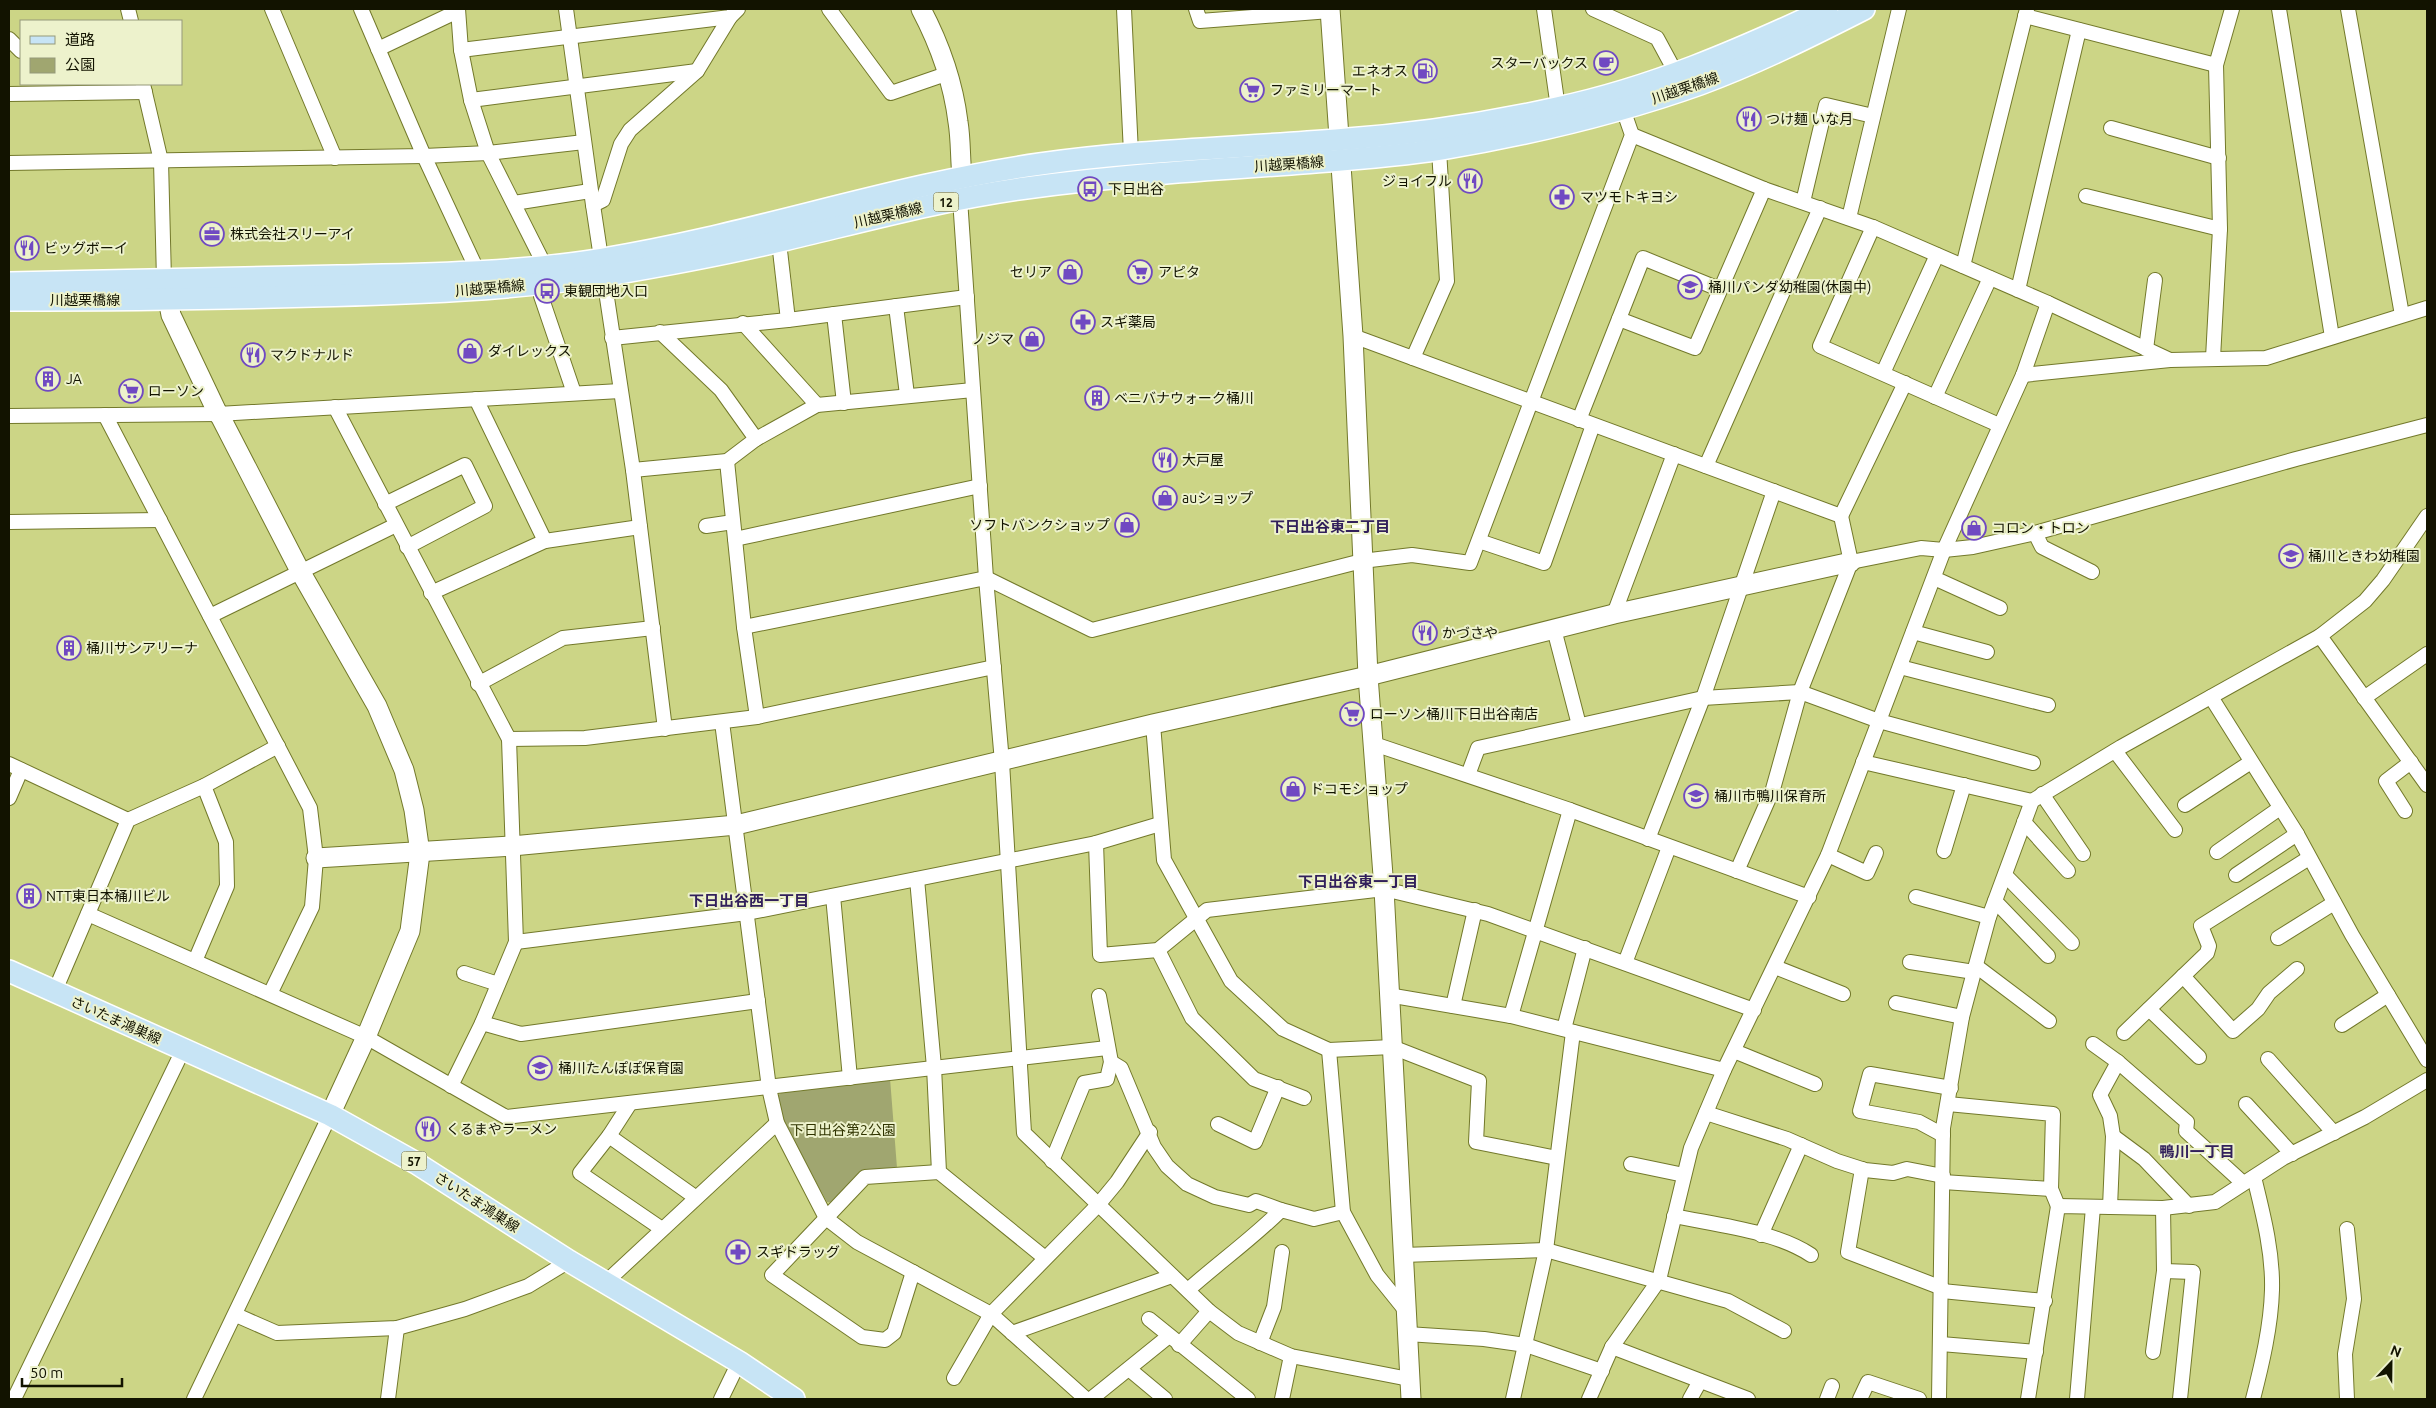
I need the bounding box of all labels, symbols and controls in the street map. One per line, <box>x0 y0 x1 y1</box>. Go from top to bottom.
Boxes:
legend <box>20 20 182 85</box>
text: 道路 <box>65 31 95 48</box>
cafe icon: スターバックス <box>1593 50 1619 76</box>
place label: スターバックス <box>1491 55 1588 71</box>
text: 公園 <box>65 56 95 73</box>
fuel station icon: エネオス <box>1412 58 1438 84</box>
place label: エネオス <box>1352 63 1408 79</box>
street label: 川越栗橋線 <box>1649 69 1721 107</box>
supermarket icon: ファミリーマート <box>1239 77 1265 103</box>
place label: ファミリーマート <box>1270 82 1382 98</box>
restaurant icon: つけ麺 いな月 <box>1736 106 1762 132</box>
place label: つけ麺 いな月 <box>1766 111 1853 127</box>
street label: 川越栗橋線 <box>1254 154 1324 174</box>
restaurant icon: ジョイフル <box>1457 168 1483 194</box>
place label: ジョイフル <box>1382 173 1452 189</box>
bus stop icon: 下日出谷 <box>1077 176 1103 202</box>
place label: 下日出谷 <box>1108 181 1164 197</box>
pharmacy icon: マツモトキヨシ <box>1549 184 1575 210</box>
place label: マツモトキヨシ <box>1580 189 1678 205</box>
road number: 12 <box>934 192 958 212</box>
street label: 川越栗橋線 <box>852 199 924 231</box>
office icon: 株式会社スリーアイ <box>199 221 225 247</box>
place label: 株式会社スリーアイ <box>230 226 355 242</box>
restaurant icon: ビッグボーイ <box>14 235 40 261</box>
place label: ビッグボーイ <box>44 240 128 256</box>
shop icon: セリア <box>1057 259 1083 285</box>
supermarket icon: アピタ <box>1127 259 1153 285</box>
place label: セリア <box>1010 264 1052 280</box>
place label: アピタ <box>1158 264 1200 280</box>
school or university icon: 桶川パンダ幼稚園(休園中) <box>1677 274 1703 300</box>
street label: 川越栗橋線 <box>454 277 526 299</box>
bus stop icon: 東観団地入口 <box>534 278 560 304</box>
place label: 桶川パンダ幼稚園(休園中) <box>1708 279 1872 295</box>
place label: 東観団地入口 <box>564 283 648 299</box>
street label: 川越栗橋線 <box>50 292 120 308</box>
pharmacy icon: スギ薬局 <box>1070 309 1096 335</box>
place label: スギ薬局 <box>1100 314 1156 330</box>
shop icon: ノジマ <box>1019 326 1045 352</box>
place label: ノジマ <box>972 331 1014 347</box>
shop icon: ダイレックス <box>457 338 483 364</box>
restaurant icon: マクドナルド <box>240 342 266 368</box>
place label: ダイレックス <box>488 343 572 359</box>
place label: マクドナルド <box>270 347 354 363</box>
building icon: JA <box>35 366 61 392</box>
place label: JA <box>66 371 82 387</box>
supermarket icon: ローソン <box>118 378 144 404</box>
place label: ローソン <box>148 383 204 399</box>
building icon: ベニバナウォーク桶川 <box>1084 385 1110 411</box>
place label: ベニバナウォーク桶川 <box>1114 390 1254 406</box>
restaurant icon: 大戸屋 <box>1152 447 1178 473</box>
place label: 大戸屋 <box>1182 452 1224 468</box>
shop icon: auショップ <box>1152 485 1178 511</box>
place label: auショップ <box>1182 490 1253 506</box>
shop icon: ソフトバンクショップ <box>1114 512 1140 538</box>
shop icon: コロン・トロン <box>1961 515 1987 541</box>
place label: ソフトバンクショップ <box>969 517 1110 533</box>
district label: 下日出谷東二丁目 <box>1270 518 1390 535</box>
place label: コロン・トロン <box>1992 520 2090 536</box>
school or university icon: 桶川ときわ幼稚園 <box>2278 543 2304 569</box>
place label: 桶川ときわ幼稚園 <box>2308 548 2420 564</box>
restaurant icon: かづさや <box>1412 620 1438 646</box>
place label: かづさや <box>1442 625 1498 641</box>
building icon: 桶川サンアリーナ <box>56 635 82 661</box>
place label: 桶川サンアリーナ <box>86 640 198 656</box>
supermarket icon: ローソン桶川下日出谷南店 <box>1339 701 1365 727</box>
place label: ローソン桶川下日出谷南店 <box>1370 706 1538 722</box>
shop icon: ドコモショップ <box>1280 776 1306 802</box>
place label: ドコモショップ <box>1310 781 1408 797</box>
school or university icon: 桶川市鴨川保育所 <box>1683 783 1709 809</box>
place label: 桶川市鴨川保育所 <box>1714 788 1826 804</box>
district label: 下日出谷東一丁目 <box>1298 873 1418 890</box>
building icon: NTT東日本桶川ビル <box>16 883 42 909</box>
place label: NTT東日本桶川ビル <box>46 888 170 904</box>
district label: 下日出谷西一丁目 <box>689 892 809 909</box>
street label: さいたま鴻巣線 <box>68 993 164 1047</box>
school or university icon: 桶川たんぽぽ保育園 <box>527 1055 553 1081</box>
place label: 桶川たんぽぽ保育園 <box>558 1060 684 1076</box>
restaurant icon: くるまやラーメン <box>415 1116 441 1142</box>
place label: くるまやラーメン <box>446 1121 557 1137</box>
park label: 下日出谷第2公園 <box>790 1122 896 1138</box>
district label: 鴨川一丁目 <box>2159 1143 2235 1160</box>
road number: 57 <box>402 1152 426 1170</box>
street label: さいたま鴻巣線 <box>432 1169 522 1235</box>
pharmacy icon: スギドラッグ <box>725 1239 751 1265</box>
place label: スギドラッグ <box>756 1244 840 1260</box>
north arrow <box>2366 1338 2416 1388</box>
text: N <box>2388 1342 2404 1360</box>
scale bar <box>22 1356 122 1388</box>
text: 50 m <box>30 1364 63 1381</box>

